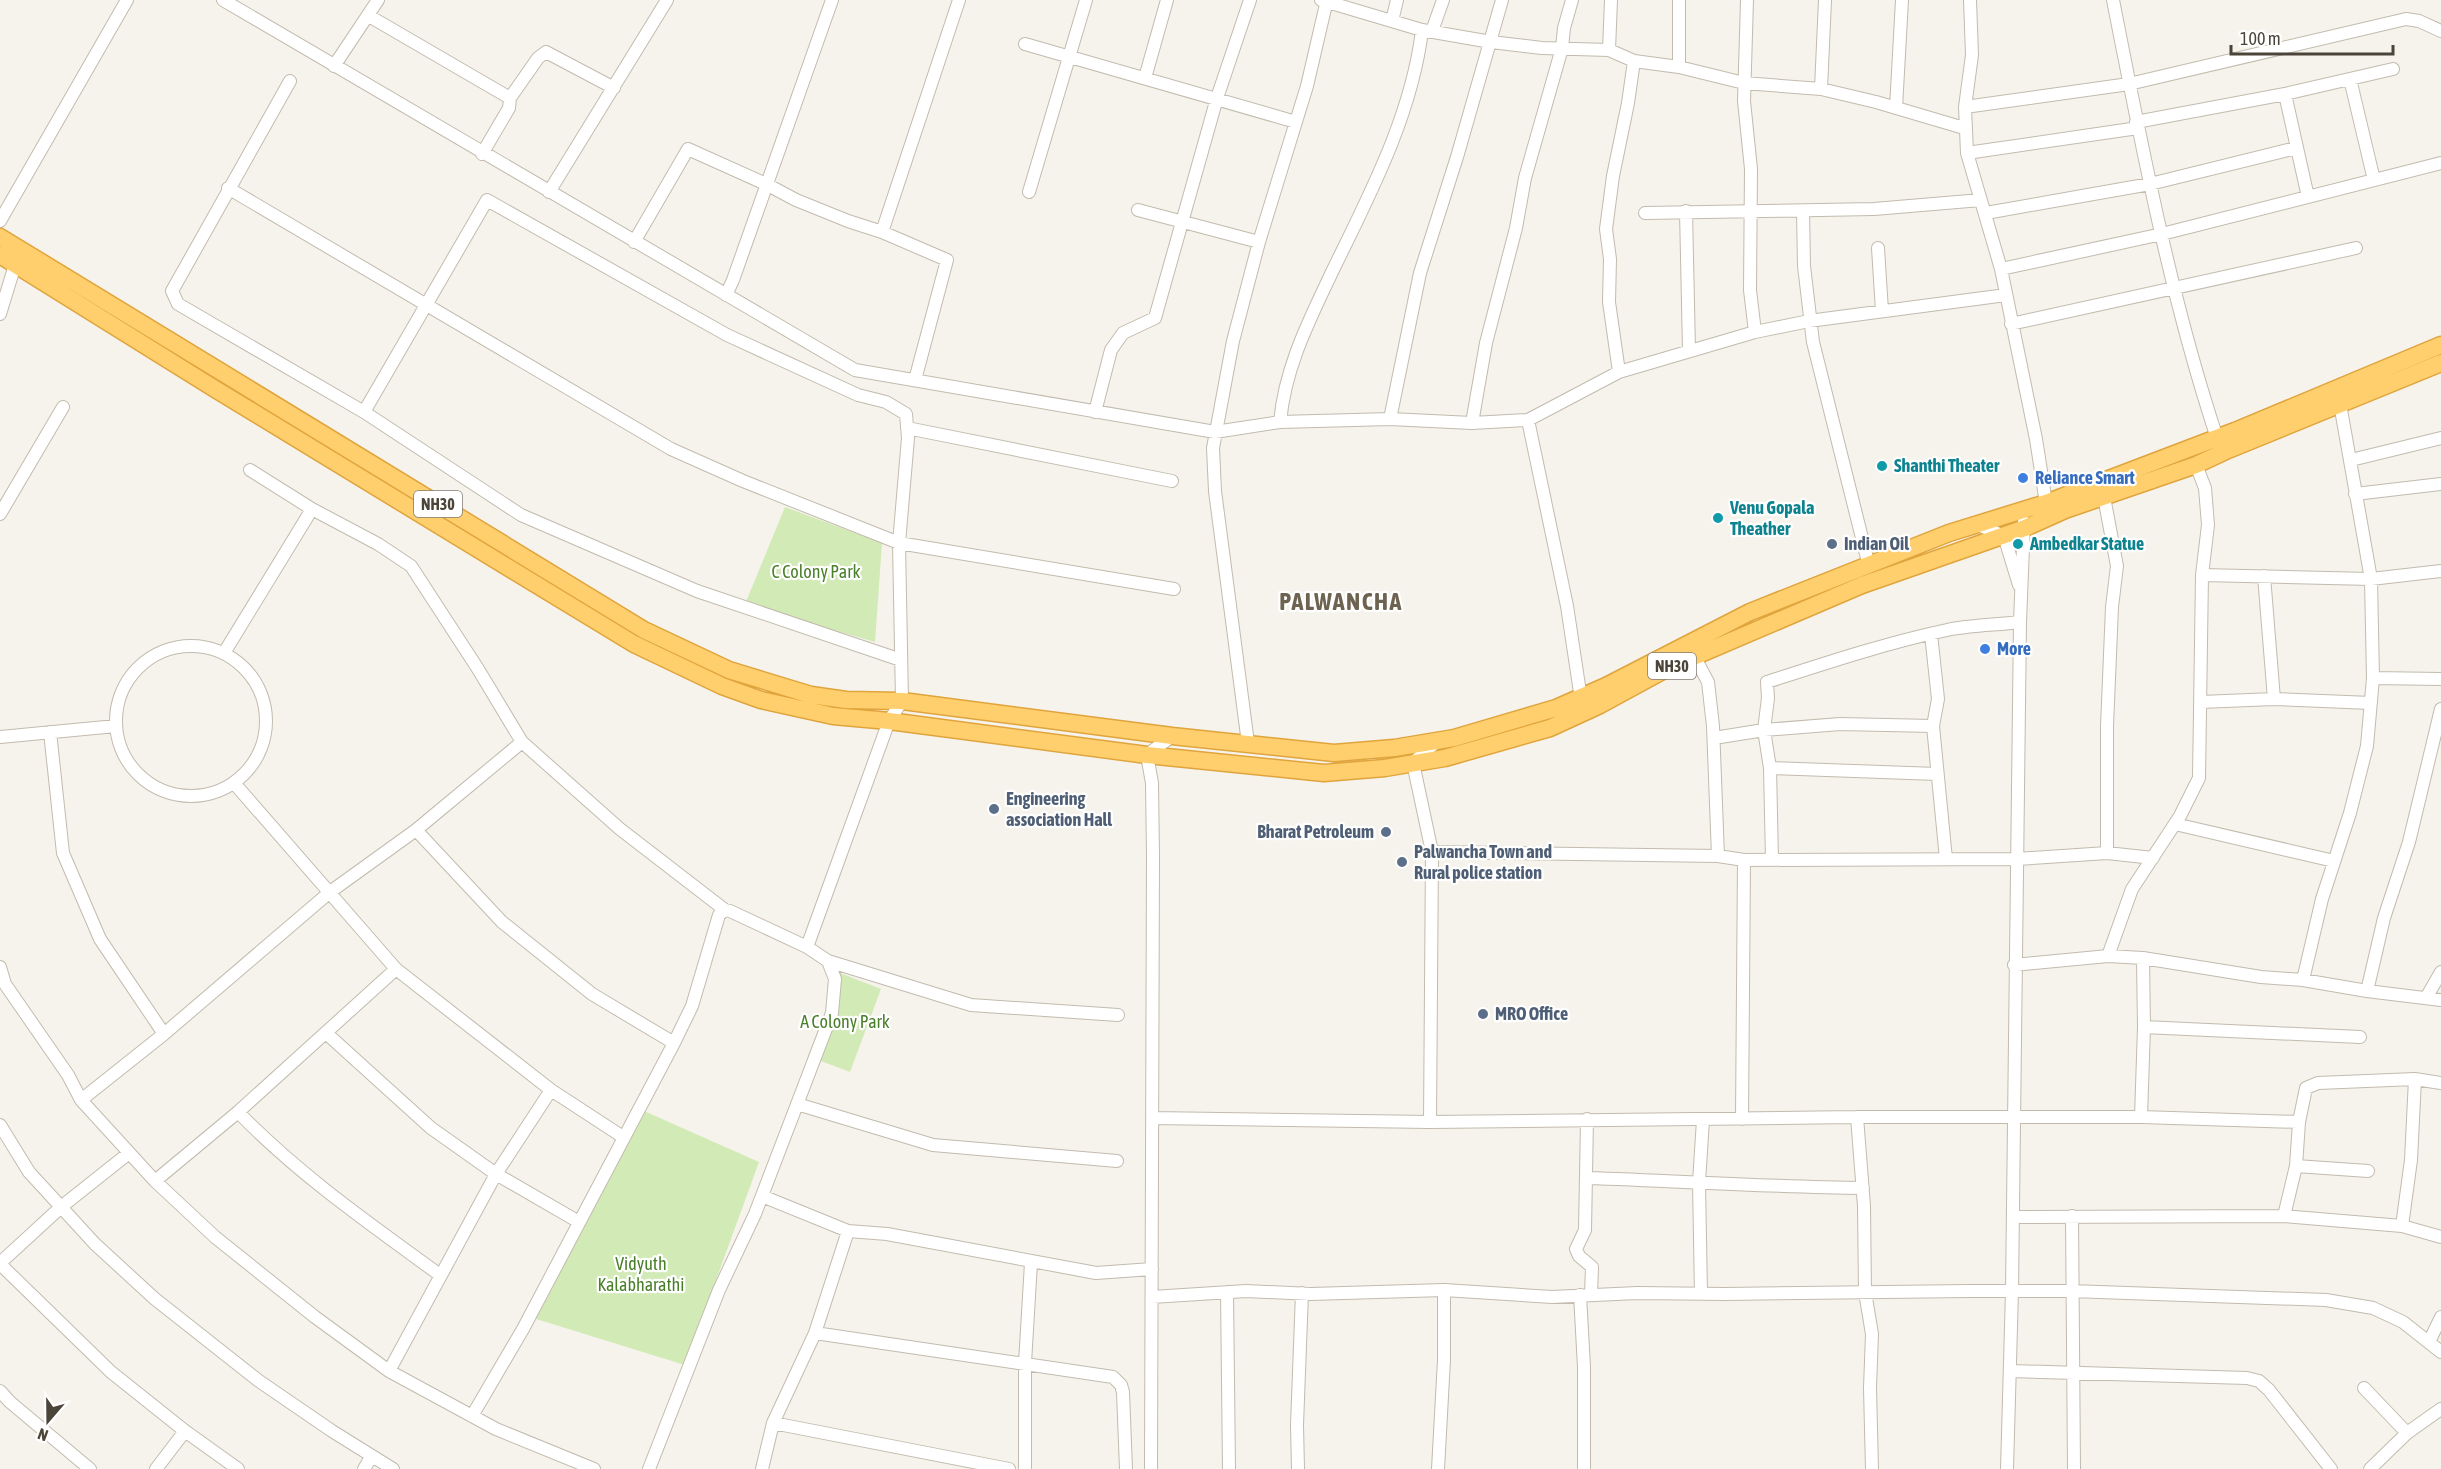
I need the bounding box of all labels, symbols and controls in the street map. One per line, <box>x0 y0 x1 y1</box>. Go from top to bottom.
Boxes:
scale bar <box>2231 18 2393 56</box>
text: 100 m <box>2240 28 2281 49</box>
place label: Shanthi Theater <box>1894 455 2000 476</box>
marker: Shanthi Theater <box>1875 459 1889 473</box>
place label: Reliance Smart <box>2035 467 2135 488</box>
marker: Reliance Smart <box>2016 471 2030 485</box>
road number: NH30 <box>414 491 462 517</box>
place label: Venu Gopala Theather <box>1729 497 1814 539</box>
marker: Venu Gopala Theather <box>1711 511 1725 525</box>
place label: Indian Oil <box>1844 533 1909 554</box>
place label: Ambedkar Statue <box>2029 533 2144 554</box>
marker: Indian Oil <box>1825 537 1839 551</box>
marker: Ambedkar Statue <box>2011 537 2025 551</box>
park label: C Colony Park <box>772 561 860 582</box>
district label: PALWANCHA <box>1279 588 1403 615</box>
place label: More <box>1997 638 2031 659</box>
marker: More <box>1978 642 1992 656</box>
road number: NH30 <box>1648 653 1696 679</box>
place label: Engineering association Hall <box>1006 788 1112 830</box>
marker: Engineering association Hall <box>987 802 1001 816</box>
place label: Bharat Petroleum <box>1257 821 1374 842</box>
marker: Bharat Petroleum <box>1379 825 1393 839</box>
place label: Palwancha Town and Rural police station <box>1414 841 1552 883</box>
marker: Palwancha Town and Rural police station <box>1395 855 1409 869</box>
place label: MRO Office <box>1495 1003 1568 1024</box>
marker: MRO Office <box>1476 1007 1490 1021</box>
park label: A Colony Park <box>800 1011 890 1032</box>
park label: Vidyuth Kalabharathi <box>598 1253 684 1295</box>
north arrow <box>18 1391 78 1451</box>
text: N <box>35 1425 50 1445</box>

